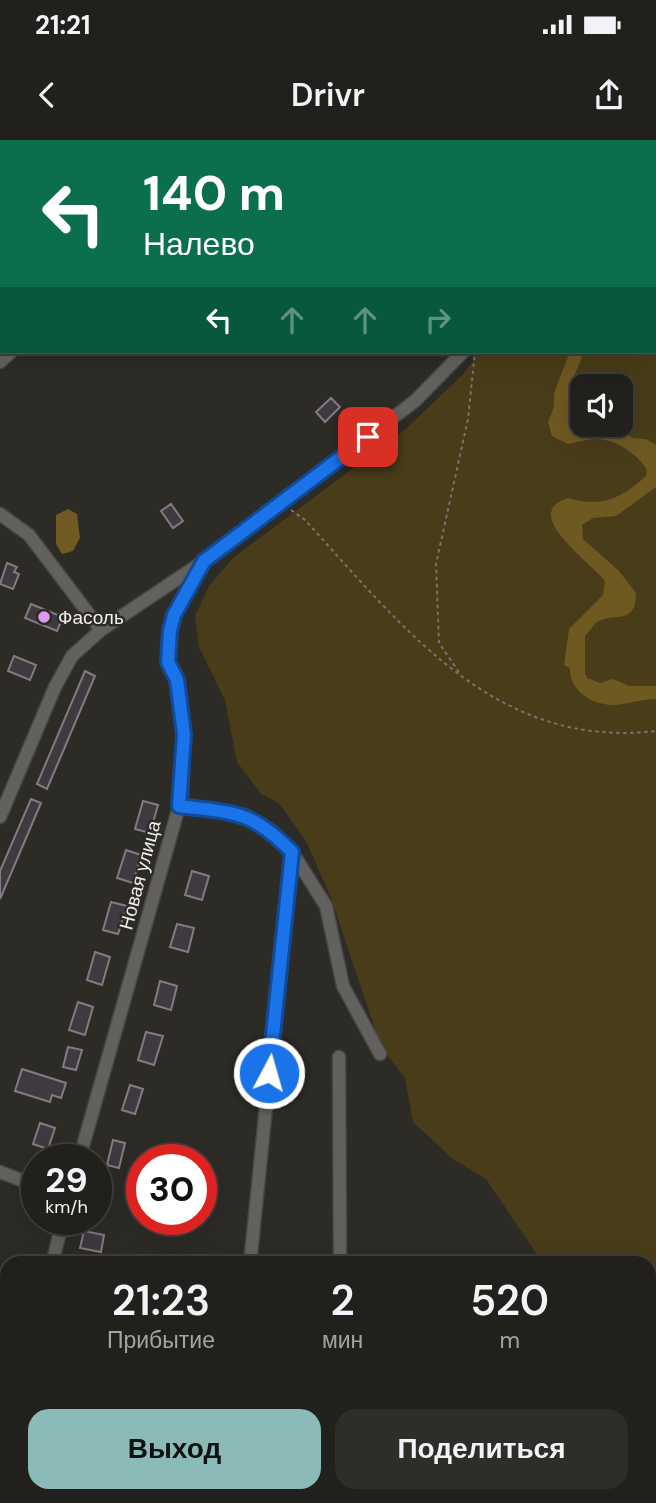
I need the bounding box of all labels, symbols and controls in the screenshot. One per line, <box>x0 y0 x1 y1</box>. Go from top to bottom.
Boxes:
text: 21:21 <box>35 8 91 42</box>
text: Drivr <box>291 74 365 116</box>
icon: back <box>28 76 66 114</box>
icon: share <box>590 76 628 114</box>
text: 140 m <box>143 161 285 225</box>
icon: left <box>28 168 119 259</box>
text: Налево <box>143 223 255 265</box>
icon: left <box>200 301 238 339</box>
icon: ahead <box>273 301 311 339</box>
icon: ahead <box>346 301 384 339</box>
icon: right <box>419 301 457 339</box>
map controls <box>570 374 633 437</box>
button: sound <box>570 374 633 437</box>
pin <box>338 407 398 467</box>
icon: arrive <box>349 418 387 456</box>
place label: Фасоль <box>58 605 124 630</box>
marker: Фасоль <box>36 609 52 625</box>
street label: Новая улица <box>113 817 167 932</box>
position arrow <box>232 1036 306 1110</box>
speed limit sign: 30 <box>126 1144 217 1235</box>
text: 29 <box>45 1157 88 1203</box>
text: km/h <box>45 1195 88 1219</box>
text: 21:23 <box>112 1273 210 1328</box>
text: 2 <box>330 1273 355 1328</box>
text: 520 <box>470 1273 549 1328</box>
text: Прибытие <box>107 1325 215 1355</box>
text: мин <box>322 1325 363 1355</box>
text: m <box>499 1325 520 1355</box>
button: Выход <box>28 1409 321 1489</box>
button: Поделиться <box>335 1409 628 1489</box>

